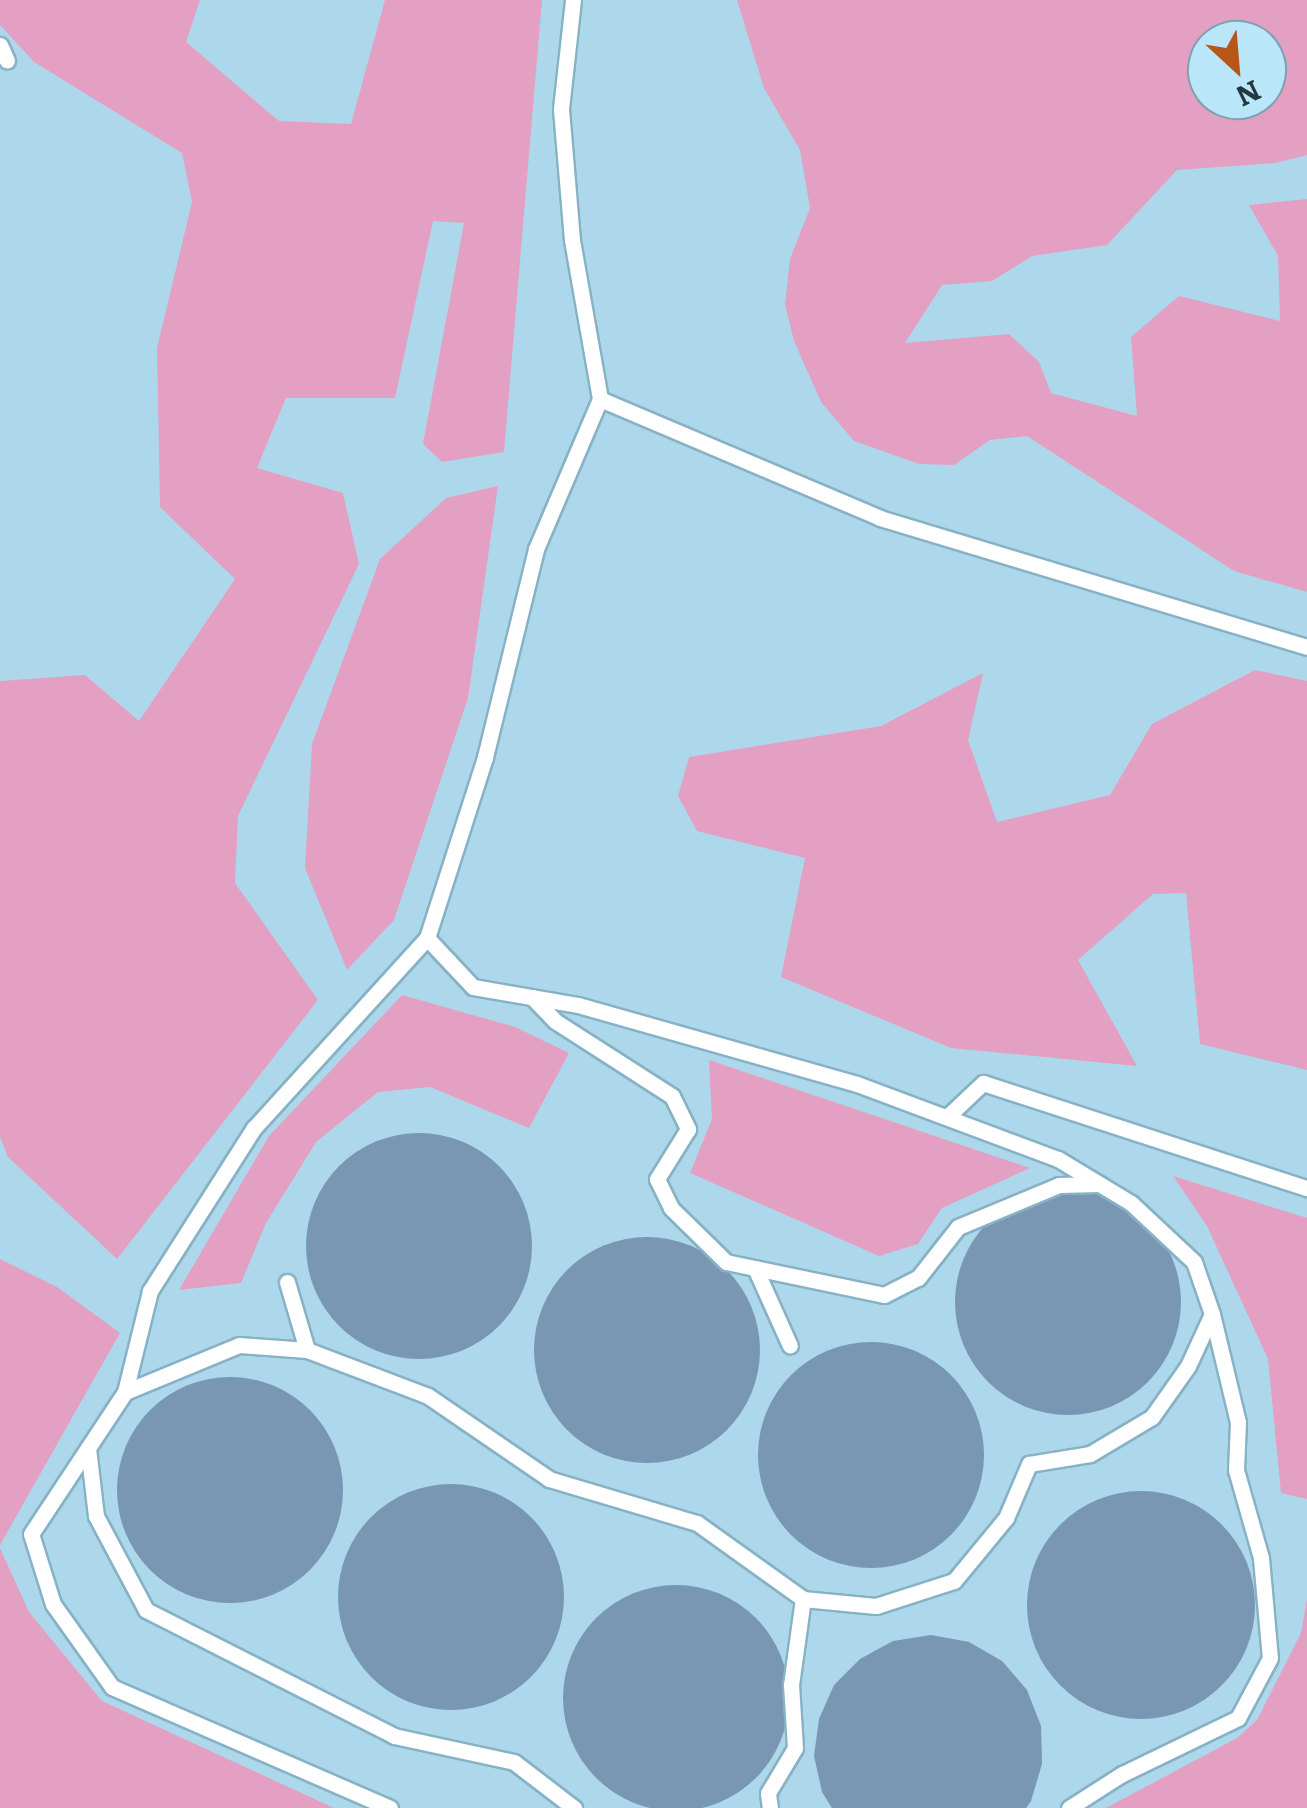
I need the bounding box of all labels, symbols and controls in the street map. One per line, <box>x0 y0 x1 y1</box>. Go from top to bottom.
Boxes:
north arrow <box>1187 20 1287 120</box>
text: N <box>1230 71 1269 119</box>

